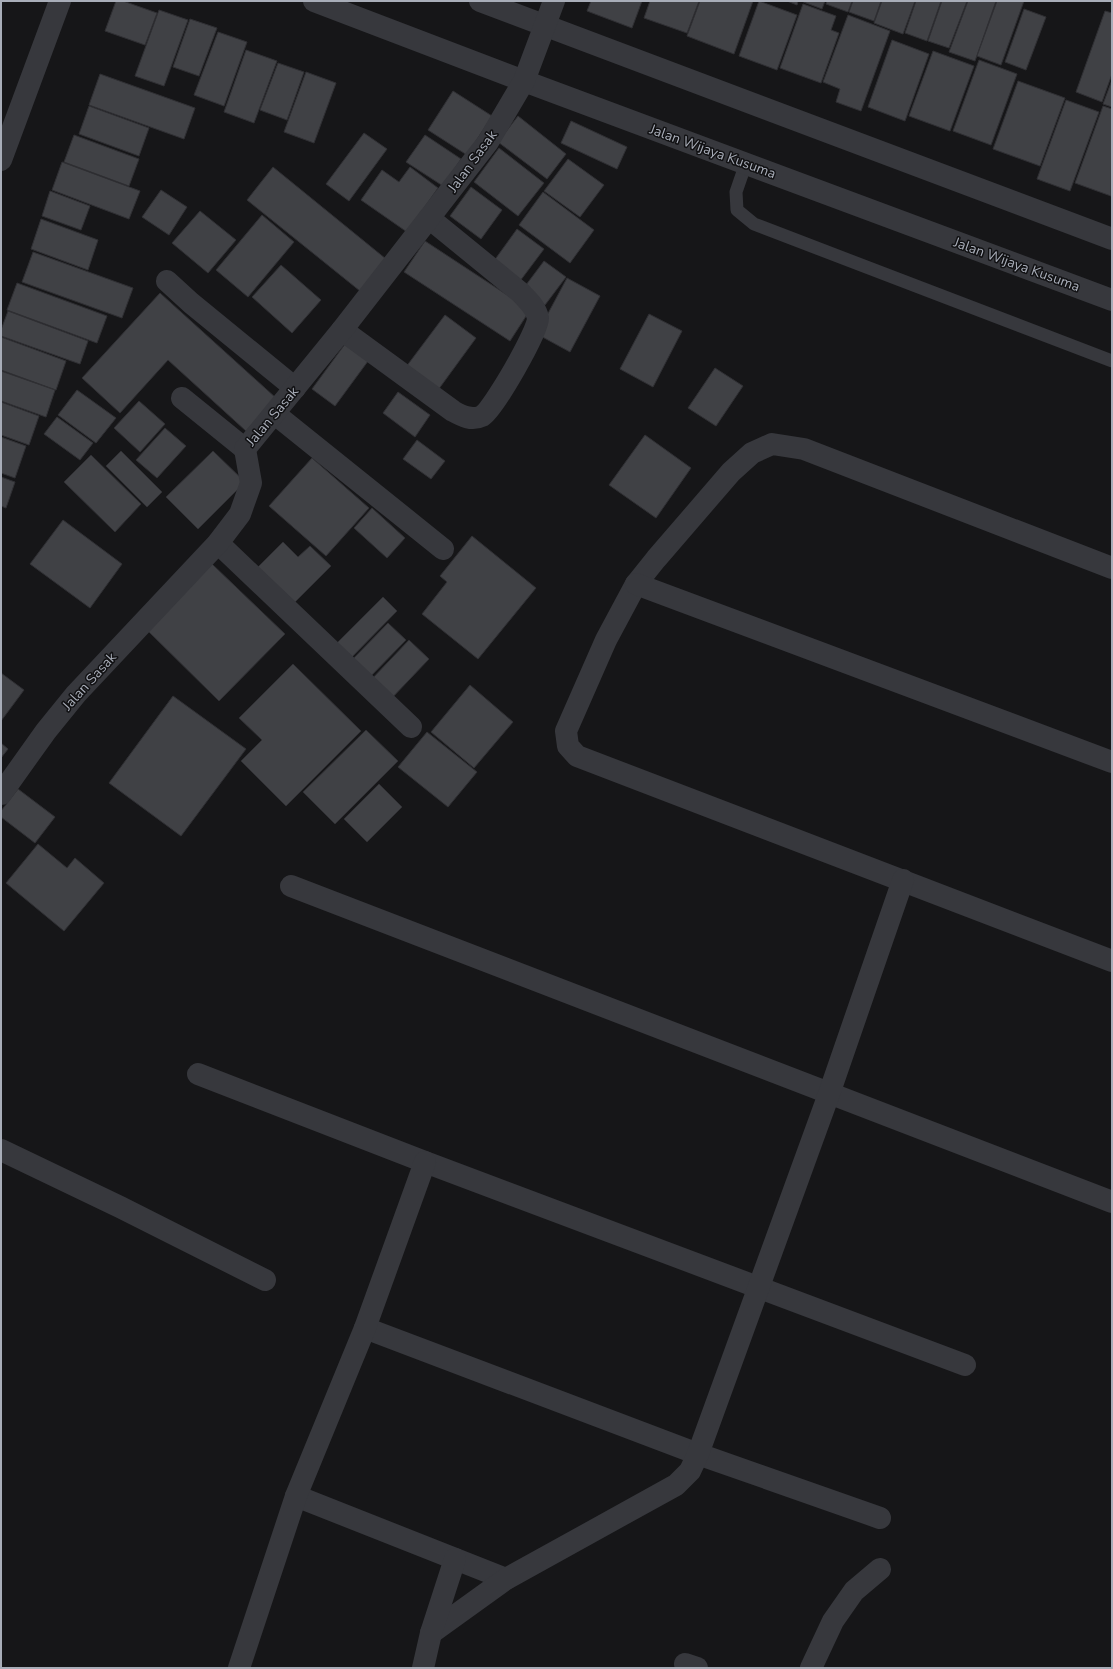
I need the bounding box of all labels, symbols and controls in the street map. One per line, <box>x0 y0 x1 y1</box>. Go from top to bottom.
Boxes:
street label: Jalan Wijaya Kusuma <box>646 119 779 183</box>
street label: Jalan Sasak <box>443 126 502 197</box>
street label: Jalan Wijaya Kusuma <box>950 232 1083 296</box>
street label: Jalan Sasak <box>241 382 304 451</box>
street label: Jalan Sasak <box>57 647 121 715</box>

